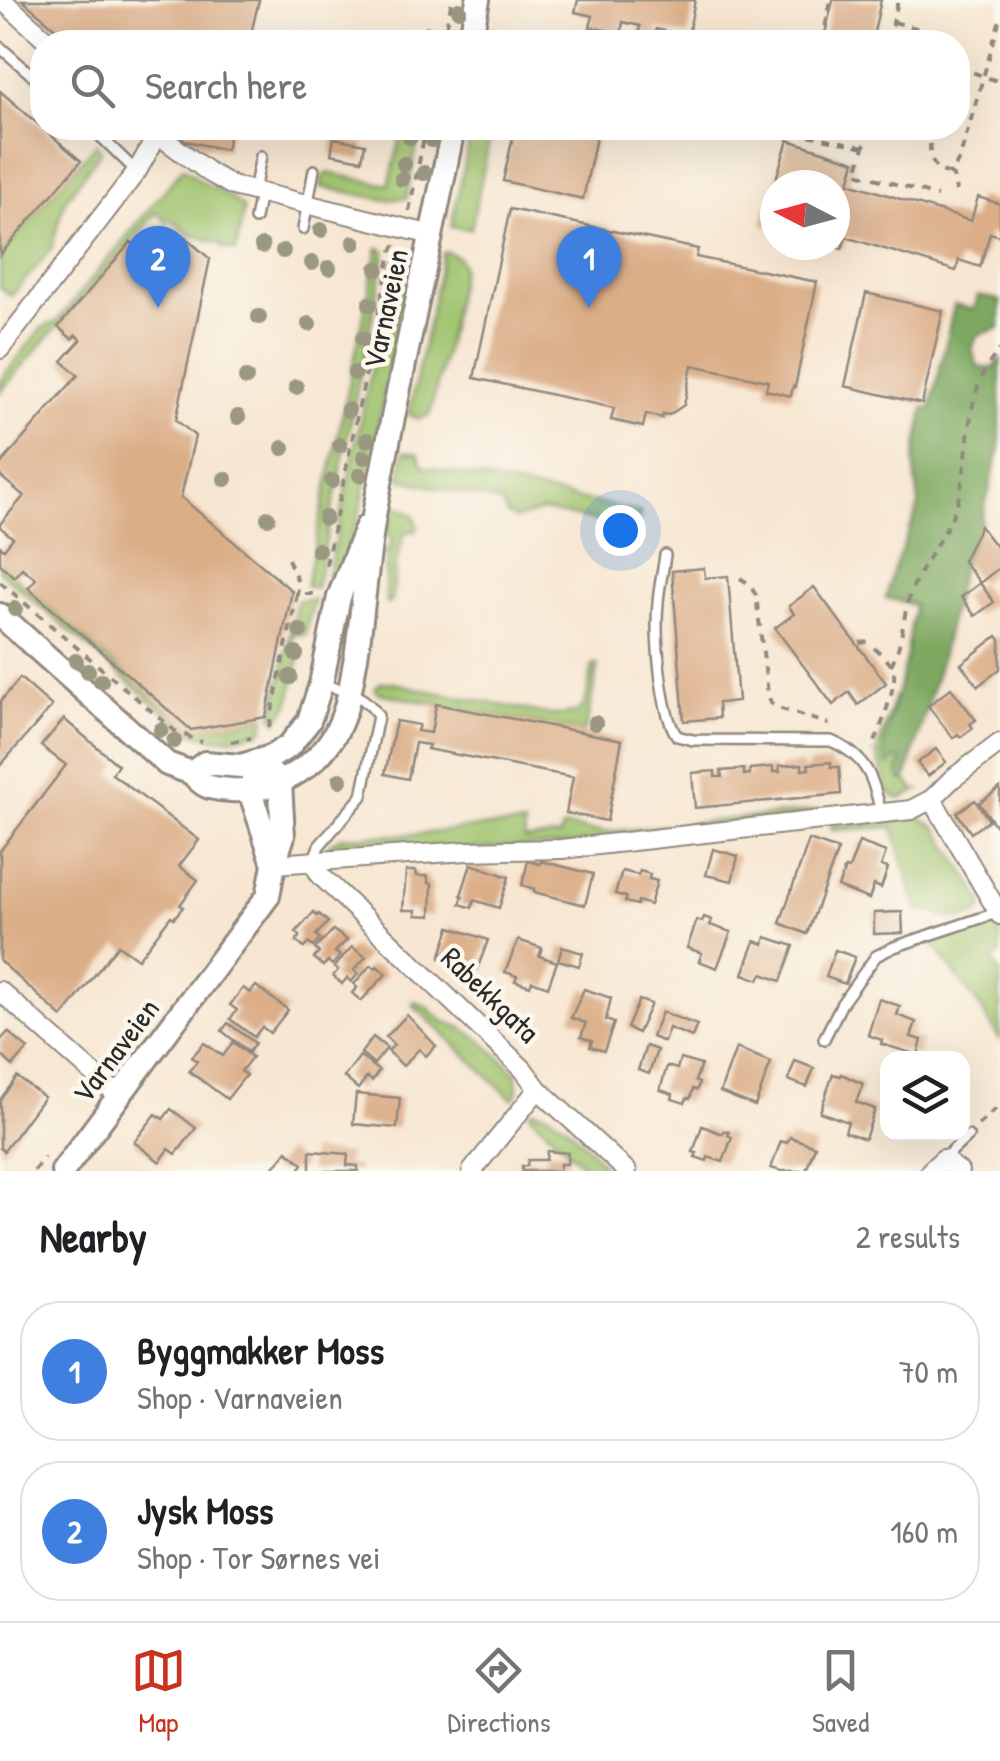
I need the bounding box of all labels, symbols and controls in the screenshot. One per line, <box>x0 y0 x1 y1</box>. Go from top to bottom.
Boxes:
search box <box>30 30 970 140</box>
icon: search <box>65 58 120 113</box>
text: Search here <box>145 59 307 111</box>
north arrow <box>760 170 850 260</box>
pin: 2 <box>126 226 190 308</box>
pin: 1 <box>556 226 622 308</box>
street label: Varnaveien <box>353 245 417 372</box>
your location <box>595 505 646 556</box>
street label: Rabekkgata <box>433 938 549 1051</box>
street label: Varnaveien <box>63 990 168 1111</box>
map controls <box>880 1051 970 1141</box>
button: layers <box>880 1051 970 1141</box>
text: Nearby <box>40 1208 147 1265</box>
text: 2 results <box>856 1215 960 1258</box>
text: Byggmakker Moss <box>137 1324 384 1376</box>
text: 1 <box>69 1350 80 1393</box>
text: 70 m <box>899 1350 958 1393</box>
text: Shop · Varnaveien <box>137 1376 343 1419</box>
text: Jysk Moss <box>137 1484 273 1536</box>
text: 2 <box>67 1510 82 1553</box>
text: 160 m <box>890 1510 958 1553</box>
text: Shop · Tor Sørnes vei <box>137 1536 380 1579</box>
tab: Map <box>131 1643 186 1741</box>
tab: Directions <box>447 1643 550 1741</box>
tab: Saved <box>812 1643 869 1741</box>

